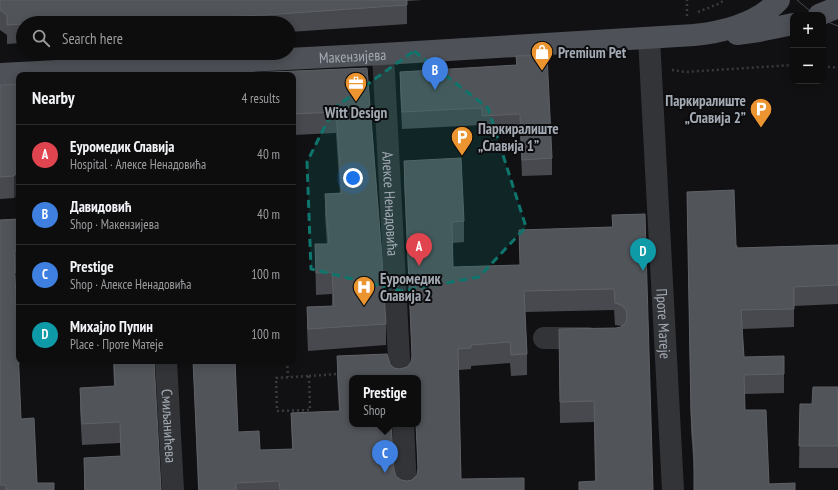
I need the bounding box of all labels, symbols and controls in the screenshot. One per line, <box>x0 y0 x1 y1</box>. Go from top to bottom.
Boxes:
map controls <box>790 12 826 84</box>
button: + <box>790 12 826 48</box>
search box <box>16 16 296 60</box>
icon: search <box>30 27 52 49</box>
text: Search here <box>62 29 123 48</box>
shop icon: Premium Pet <box>529 39 555 72</box>
place label: Premium Pet <box>558 43 627 62</box>
street label: Макензијева <box>318 44 387 67</box>
button: − <box>790 48 826 84</box>
pin: B <box>422 57 448 90</box>
office icon: Witt Design <box>343 70 369 103</box>
text: Nearby <box>32 87 75 109</box>
text: 4 results <box>241 90 280 107</box>
place label: Паркиралиште „Славија 2” <box>665 91 746 127</box>
parking icon: Паркиралиште „Славија 2” <box>748 96 774 129</box>
place label: Witt Design <box>324 103 387 122</box>
place label: Паркиралиште „Славија 1” <box>478 119 559 155</box>
parking icon: Паркиралиште „Славија 1” <box>449 124 475 157</box>
text: Еуромедик Славија <box>70 137 175 156</box>
text: A <box>42 146 48 163</box>
text: 40 m <box>257 146 280 163</box>
street label: Алексе Ненадовића <box>379 151 403 257</box>
text: Hospital · Алексе Ненадовића <box>70 156 206 173</box>
your location <box>343 168 363 188</box>
text: Давидовић <box>70 197 132 216</box>
text: B <box>42 206 48 223</box>
text: 40 m <box>257 206 280 223</box>
text: Shop · Макензијева <box>70 216 159 233</box>
pin: A <box>406 233 432 266</box>
pin: D <box>630 238 656 271</box>
text: Prestige <box>70 257 114 276</box>
text: C <box>42 266 48 283</box>
text: 100 m <box>251 266 280 283</box>
place label: Еуромедик Славија 2 <box>380 269 441 305</box>
hospital icon: Еуромедик Славија 2 <box>351 274 377 307</box>
text: Shop · Алексе Ненадовића <box>70 276 191 293</box>
street label: Проте Матеје <box>653 288 676 359</box>
text: Михајло Пупин <box>70 317 153 336</box>
text: D <box>42 326 48 343</box>
text: 100 m <box>251 326 280 343</box>
text: Place · Проте Матеје <box>70 336 163 353</box>
popup <box>349 375 421 427</box>
text: Prestige <box>363 383 407 402</box>
street label: Смиљанићева <box>158 388 181 464</box>
text: Shop <box>363 402 386 419</box>
pin: C <box>372 440 398 473</box>

